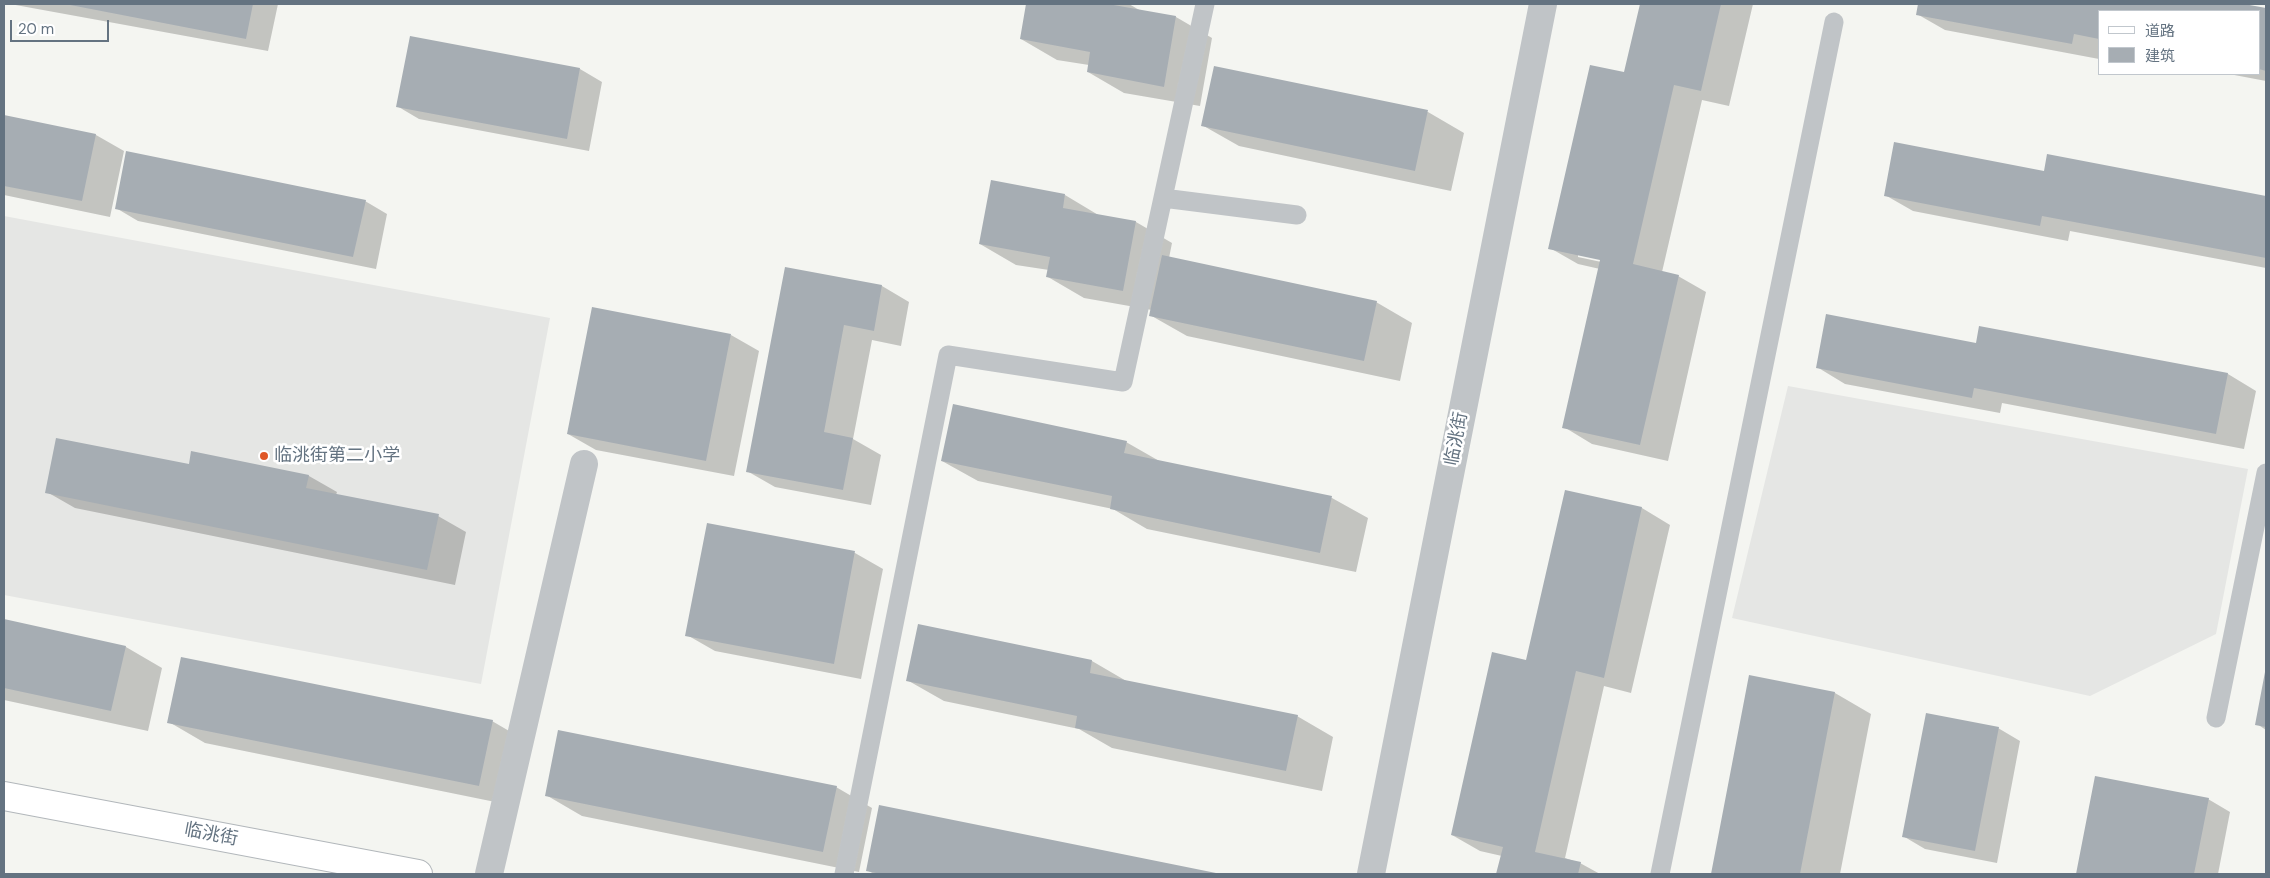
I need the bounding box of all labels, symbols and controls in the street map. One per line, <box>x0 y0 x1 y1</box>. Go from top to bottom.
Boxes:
scale bar <box>12 10 111 42</box>
legend <box>2098 10 2260 75</box>
text: 20 m <box>18 19 54 39</box>
text: 道路 <box>2145 21 2175 41</box>
text: 建筑 <box>2145 46 2175 66</box>
street label: 临洮街 <box>1441 410 1473 468</box>
place label: 临洮街第二小学 <box>274 445 400 467</box>
marker: 临洮街第二小学 <box>258 450 270 462</box>
street label: 临洮街 <box>182 819 240 851</box>

